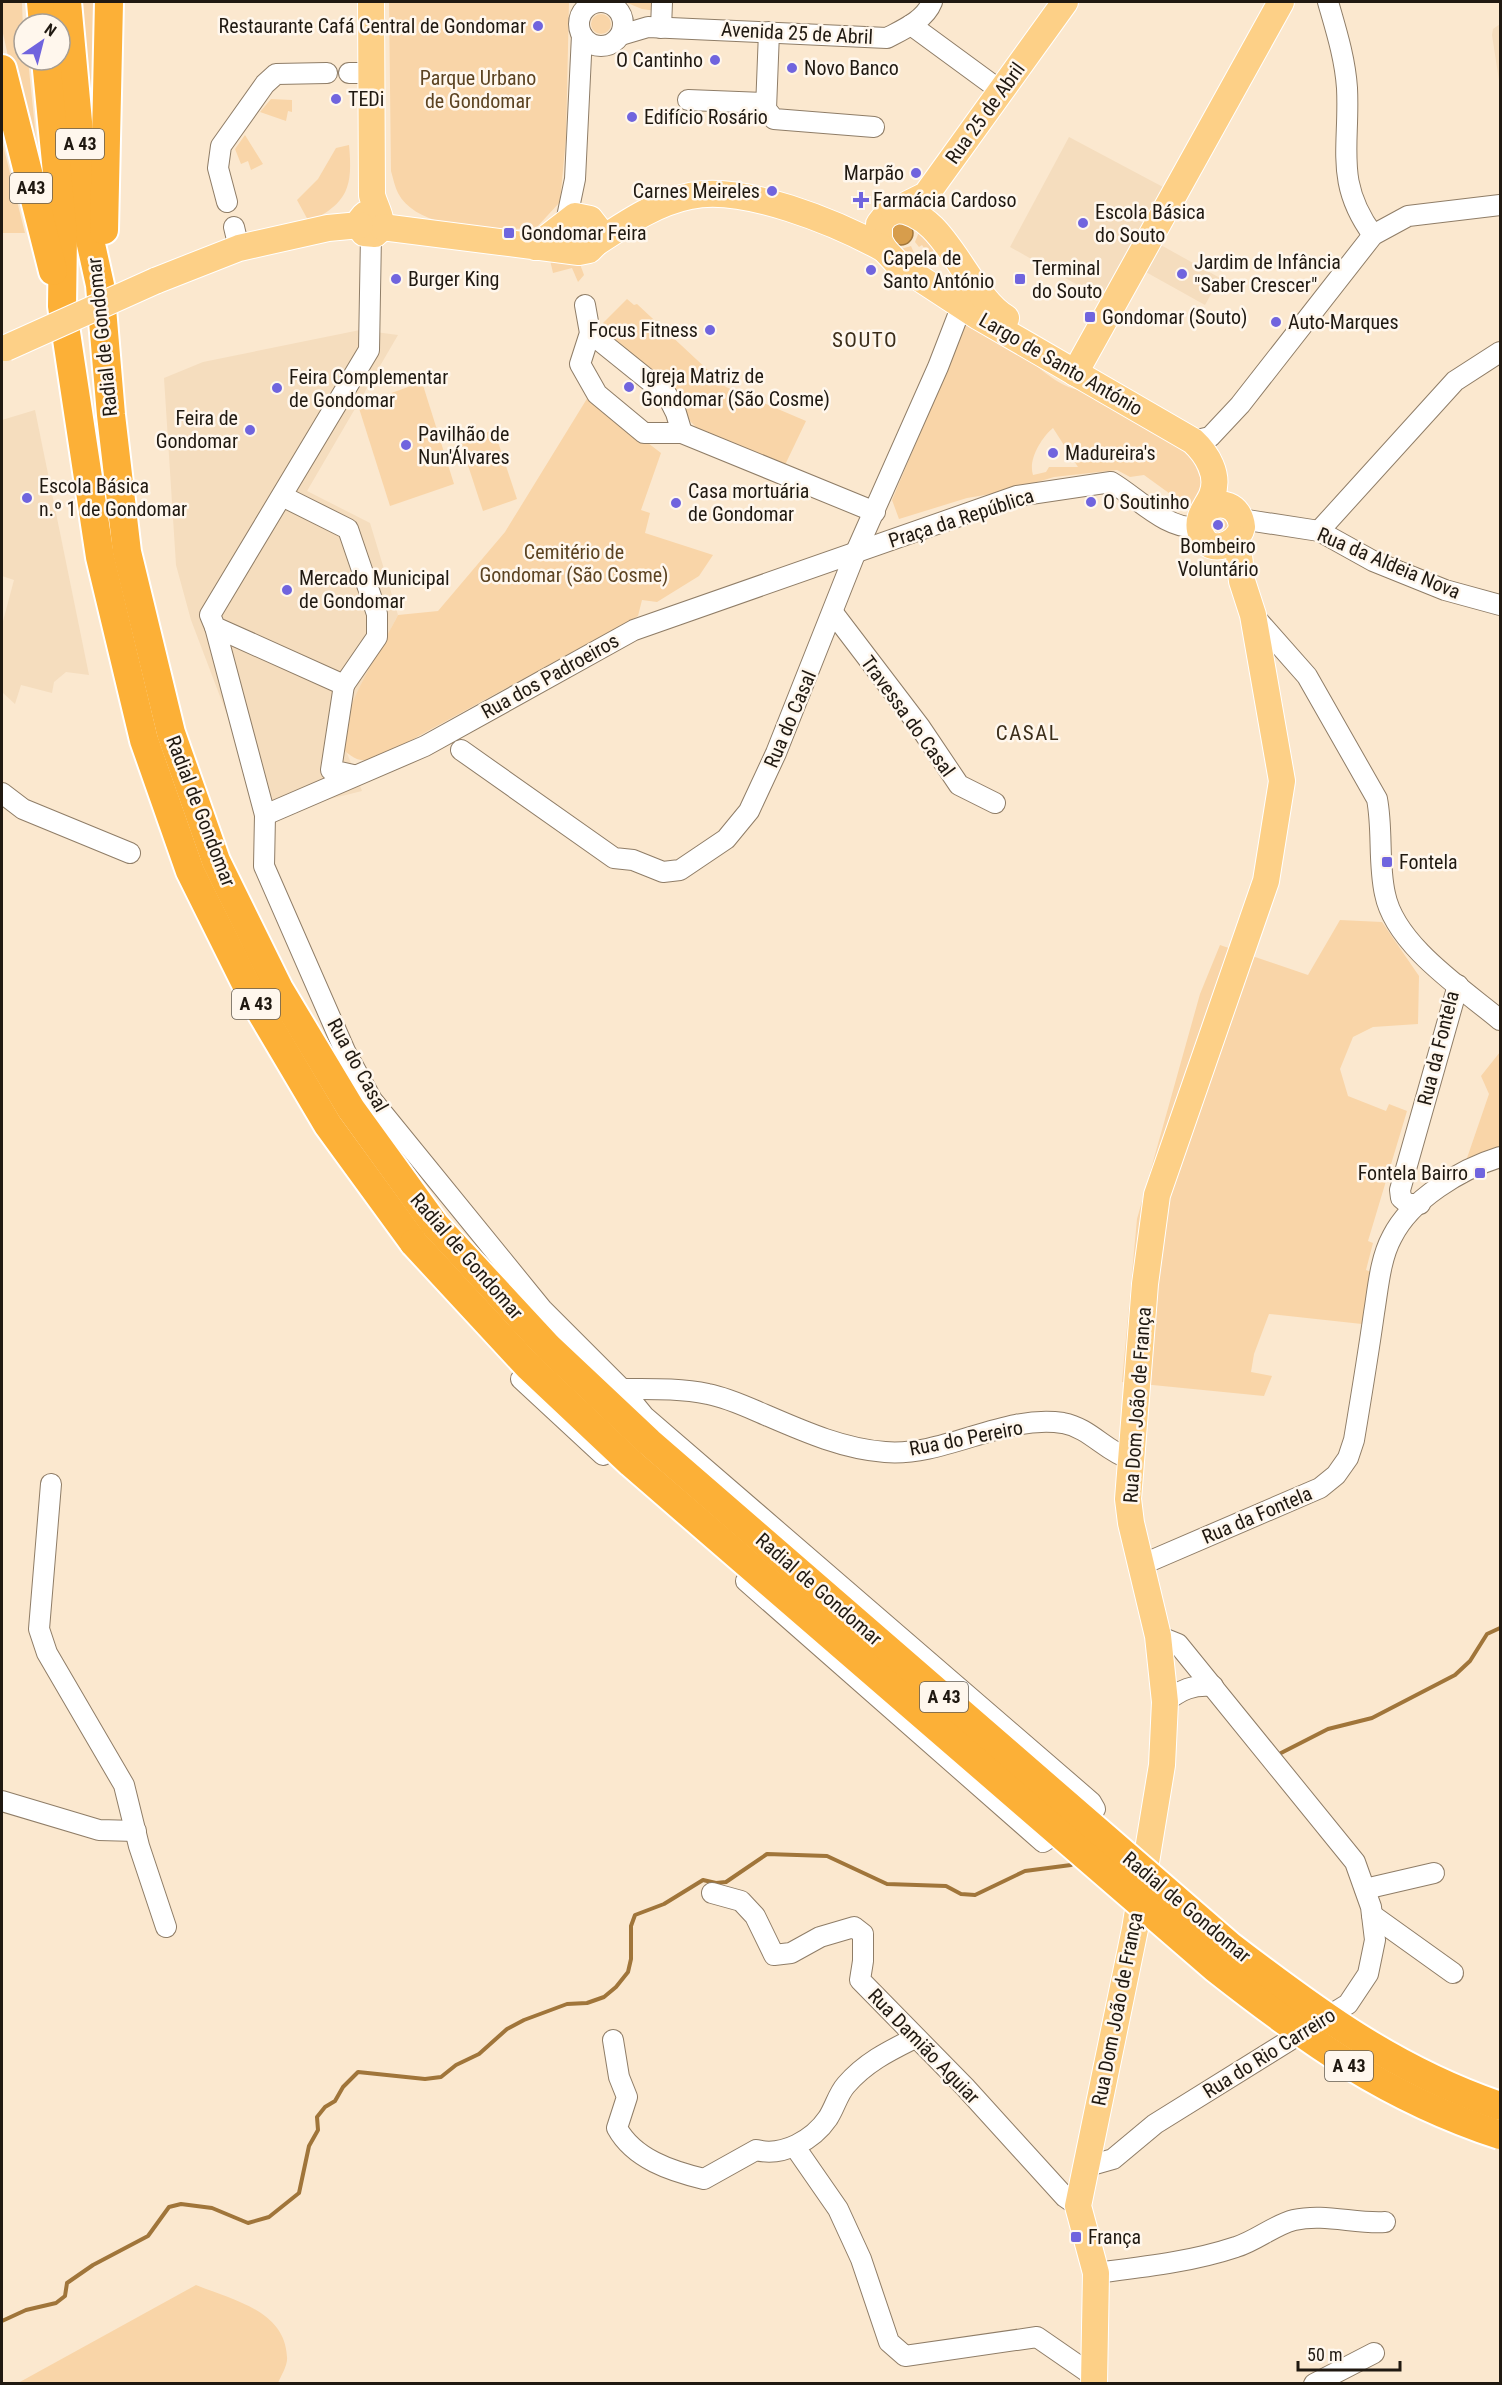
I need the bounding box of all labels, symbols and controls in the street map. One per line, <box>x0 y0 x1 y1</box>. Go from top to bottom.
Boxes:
north arrow <box>12 12 72 72</box>
place label: Restaurante Cafá Central de Gondomar <box>219 14 526 38</box>
street label: Avenida 25 de Abril <box>720 17 874 49</box>
marker: Restaurante Cafá Central de Gondomar <box>531 19 545 33</box>
text: N <box>41 20 60 41</box>
place label: O Cantinho <box>616 48 703 72</box>
marker: O Cantinho <box>708 53 722 67</box>
place label: Novo Banco <box>804 56 899 80</box>
street label: Rua 25 de Abril <box>940 58 1030 168</box>
marker: Novo Banco <box>785 61 799 75</box>
park label: Parque Urbano de Gondomar <box>420 66 536 113</box>
place label: TEDi <box>348 87 384 111</box>
marker: TEDi <box>329 92 343 106</box>
place label: Edifício Rosário <box>644 105 768 129</box>
marker: Edifício Rosário <box>625 110 639 124</box>
road number: A 43 <box>56 129 104 159</box>
place label: Marpão <box>844 161 904 185</box>
marker: Marpão <box>909 166 923 180</box>
road number: A43 <box>10 173 52 203</box>
place label: Carnes Meireles <box>633 179 760 203</box>
marker: Carnes Meireles <box>765 184 779 198</box>
place label: Farmácia Cardoso <box>873 188 1017 212</box>
marker: Farmácia Cardoso <box>854 193 868 207</box>
place label: Escola Básica do Souto <box>1095 200 1205 247</box>
marker: Escola Básica do Souto <box>1076 216 1090 230</box>
place label: Gondomar Feira <box>521 221 647 245</box>
marker: Gondomar Feira <box>502 226 516 240</box>
place label: Capela de Santo António <box>883 246 994 293</box>
place label: Jardim de Infância "Saber Crescer" <box>1194 250 1341 297</box>
street label: Radial de Gondomar <box>82 256 122 418</box>
place label: Terminal do Souto <box>1032 256 1102 303</box>
marker: Capela de Santo António <box>864 263 878 277</box>
place label: Burger King <box>408 267 499 291</box>
marker: Jardim de Infância "Saber Crescer" <box>1175 267 1189 281</box>
marker: Burger King <box>389 272 403 286</box>
marker: Terminal do Souto <box>1013 272 1027 286</box>
place label: Gondomar (Souto) <box>1102 305 1247 329</box>
street label: Largo de Santo António <box>975 307 1147 421</box>
marker: Gondomar (Souto) <box>1083 310 1097 324</box>
place label: Auto-Marques <box>1288 310 1399 334</box>
marker: Auto-Marques <box>1269 315 1283 329</box>
place label: Focus Fitness <box>588 318 698 342</box>
marker: Focus Fitness <box>703 323 717 337</box>
district label: SOUTO <box>832 328 898 352</box>
place label: Igreja Matriz de Gondomar (São Cosme) <box>641 364 830 411</box>
place label: Feira Complementar de Gondomar <box>289 365 448 412</box>
marker: Igreja Matriz de Gondomar (São Cosme) <box>622 380 636 394</box>
marker: Feira Complementar de Gondomar <box>270 381 284 395</box>
place label: Feira de Gondomar <box>156 406 238 453</box>
place label: Pavilhão de Nun'Álvares <box>418 422 510 469</box>
marker: Feira de Gondomar <box>243 423 257 437</box>
marker: Pavilhão de Nun'Álvares <box>399 438 413 452</box>
place label: Madureira's <box>1065 441 1156 465</box>
marker: Madureira's <box>1046 446 1060 460</box>
place label: Escola Básica n.º 1 de Gondomar <box>39 474 187 521</box>
place label: Casa mortuária de Gondomar <box>688 479 809 526</box>
street label: Praça da República <box>885 483 1037 553</box>
place label: O Soutinho <box>1103 490 1190 514</box>
marker: Escola Básica n.º 1 de Gondomar <box>20 491 34 505</box>
marker: O Soutinho <box>1084 495 1098 509</box>
marker: Casa mortuária de Gondomar <box>669 496 683 510</box>
marker: Bombeiro Voluntário <box>1211 518 1225 532</box>
street label: Rua da Aldeia Nova <box>1314 522 1464 604</box>
place label: Bombeiro Voluntário <box>1178 534 1258 581</box>
park label: Cemitério de Gondomar (São Cosme) <box>480 540 669 587</box>
place label: Mercado Municipal de Gondomar <box>299 566 450 613</box>
marker: Mercado Municipal de Gondomar <box>280 583 294 597</box>
street label: Rua dos Padroeiros <box>477 628 623 724</box>
street label: Travessa do Casal <box>856 651 960 781</box>
street label: Rua do Casal <box>759 667 821 771</box>
district label: CASAL <box>996 721 1060 745</box>
street label: Radial de Gondomar <box>161 732 241 890</box>
place label: Fontela <box>1399 850 1458 874</box>
marker: Fontela <box>1380 855 1394 869</box>
street label: Rua da Fontela <box>1412 988 1464 1108</box>
road number: A 43 <box>232 989 280 1019</box>
street label: Rua do Casal <box>322 1014 394 1116</box>
place label: Fontela Bairro <box>1358 1161 1468 1185</box>
marker: Fontela Bairro <box>1473 1166 1487 1180</box>
street label: Radial de Gondomar <box>406 1188 528 1324</box>
street label: Rua Dom João de França <box>1118 1306 1156 1504</box>
street label: Rua do Pereiro <box>907 1415 1025 1461</box>
street label: Rua da Fontela <box>1198 1481 1316 1549</box>
street label: Radial de Gondomar <box>751 1528 887 1650</box>
road number: A 43 <box>920 1682 968 1712</box>
street label: Radial de Gondomar <box>1118 1847 1256 1967</box>
street label: Rua Dom João de França <box>1086 1910 1148 2108</box>
street label: Rua Damião Aguiar <box>863 1983 985 2109</box>
street label: Rua do Rio Carreiro <box>1198 2003 1340 2103</box>
road number: A 43 <box>1325 2051 1373 2081</box>
place label: França <box>1088 2225 1141 2249</box>
marker: França <box>1069 2230 1083 2244</box>
scale bar <box>1298 2334 1400 2372</box>
text: 50 m <box>1307 2344 1342 2365</box>

